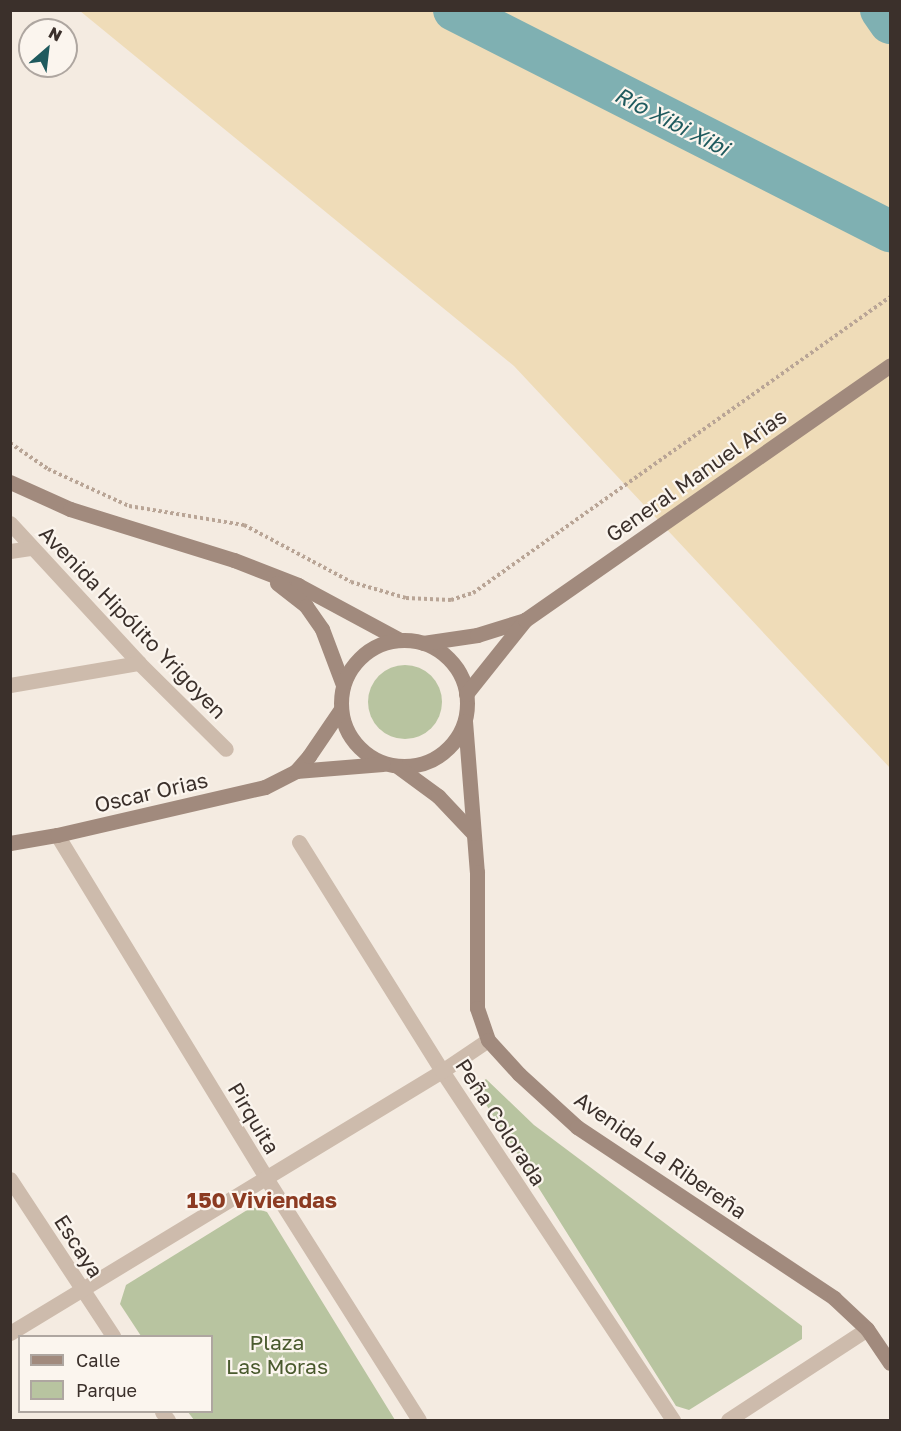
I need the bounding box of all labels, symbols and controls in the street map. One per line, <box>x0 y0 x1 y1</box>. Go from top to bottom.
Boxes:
north arrow <box>18 18 78 78</box>
text: N <box>45 22 66 46</box>
water label: Río Xibi Xibi <box>610 81 734 161</box>
street label: General Manuel Arias <box>601 403 791 547</box>
street label: Avenida Hipólito Yrigoyen <box>34 520 232 724</box>
street label: Oscar Orias <box>92 767 210 817</box>
street label: Peña Colorada <box>451 1054 551 1190</box>
street label: Pirquita <box>223 1078 285 1158</box>
street label: Avenida La Ribereña <box>570 1086 752 1224</box>
district label: 150 Viviendas <box>187 1187 337 1213</box>
street label: Escaya <box>49 1210 109 1282</box>
park label: Plaza Las Moras <box>226 1329 328 1379</box>
legend <box>18 1335 213 1413</box>
text: Calle <box>76 1349 120 1371</box>
text: Parque <box>76 1379 137 1401</box>

